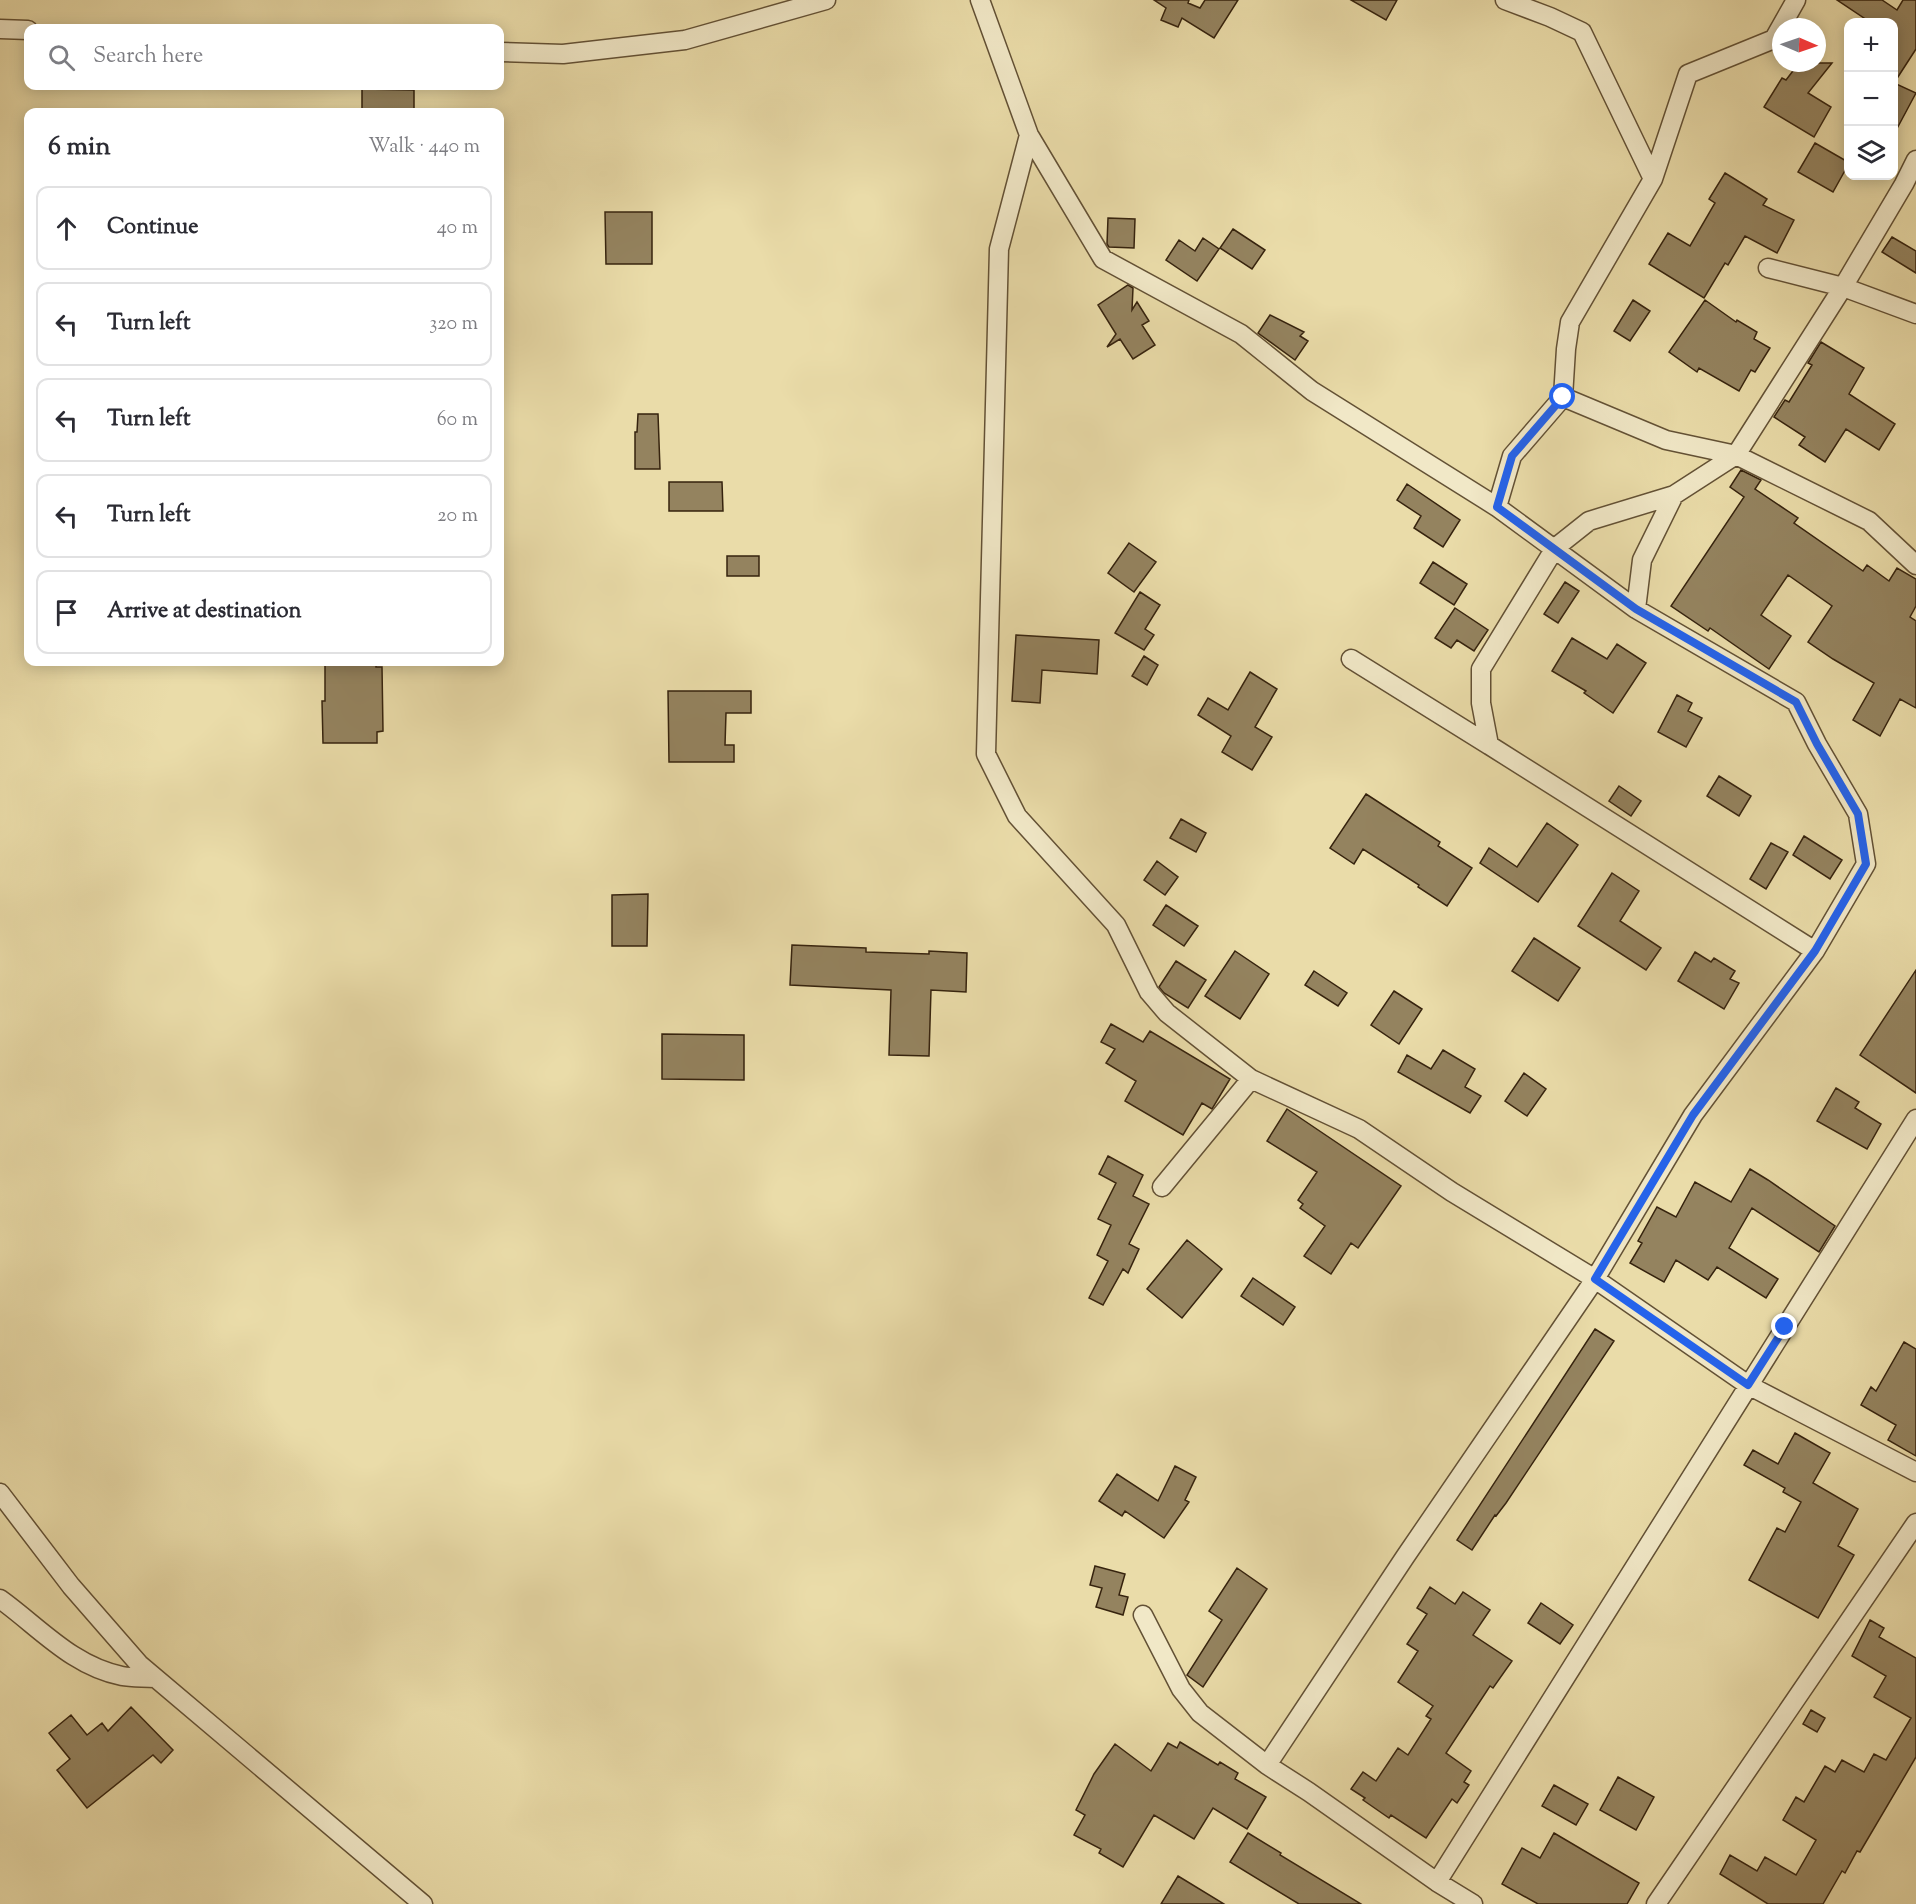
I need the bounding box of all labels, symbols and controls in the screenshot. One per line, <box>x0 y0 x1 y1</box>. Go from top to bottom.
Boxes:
north arrow <box>1772 18 1826 72</box>
map controls <box>1844 18 1898 180</box>
button: + <box>1844 18 1898 72</box>
search box <box>24 24 504 90</box>
icon: search <box>45 41 78 74</box>
text: Search here <box>93 41 203 73</box>
button: − <box>1844 72 1898 126</box>
button: layers <box>1844 126 1898 180</box>
text: 6 min <box>48 129 111 166</box>
text: Walk · 440 m <box>368 133 480 162</box>
icon: ahead <box>50 212 83 245</box>
text: Continue <box>107 212 198 244</box>
text: 40 m <box>437 214 478 243</box>
icon: left <box>50 308 83 341</box>
text: Turn left <box>107 308 190 340</box>
text: 320 m <box>429 310 478 339</box>
route start <box>1549 383 1575 409</box>
icon: left <box>50 404 83 437</box>
text: Turn left <box>107 404 190 436</box>
text: 60 m <box>437 406 478 435</box>
icon: left <box>50 500 83 533</box>
text: Turn left <box>107 500 190 532</box>
text: 20 m <box>437 502 478 531</box>
icon: arrive <box>50 596 83 629</box>
text: Arrive at destination <box>107 596 302 628</box>
route end <box>1771 1313 1797 1339</box>

